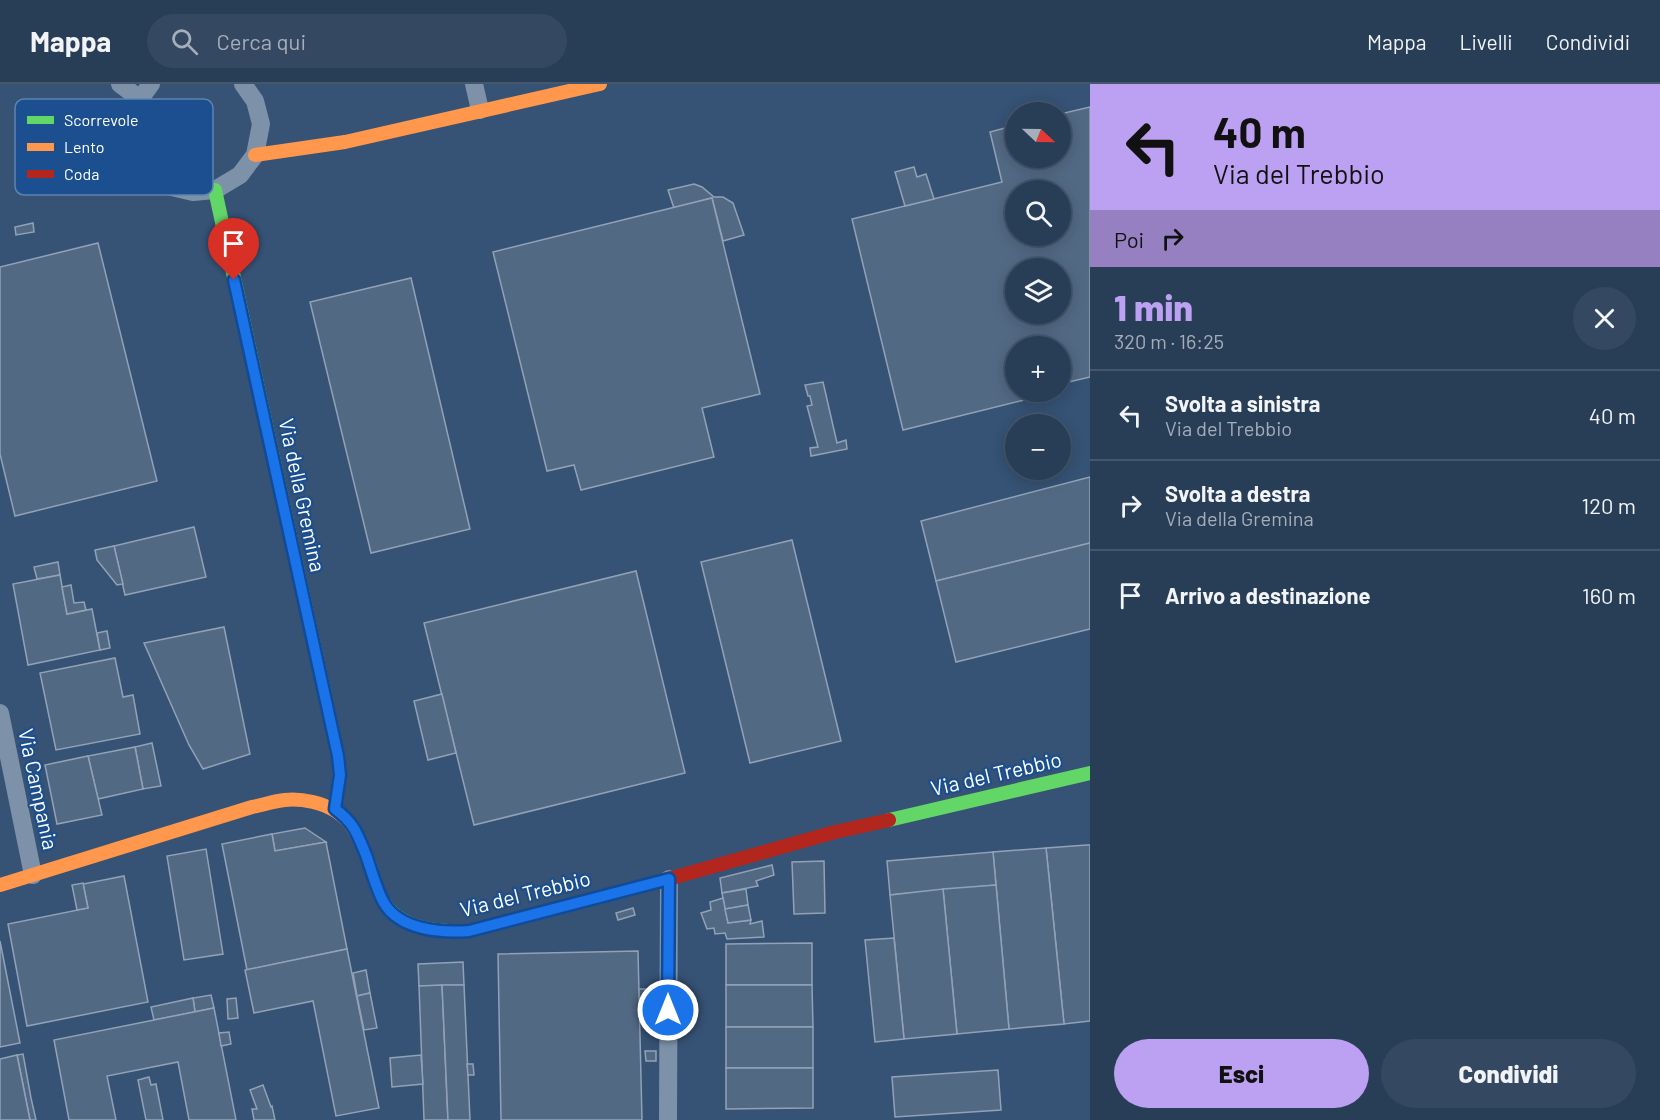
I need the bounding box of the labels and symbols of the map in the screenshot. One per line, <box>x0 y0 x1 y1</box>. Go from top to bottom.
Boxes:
legend <box>15 99 213 195</box>
north arrow <box>1005 102 1071 168</box>
text: Scorrevole <box>64 110 138 129</box>
text: Lento <box>64 137 105 156</box>
text: Coda <box>64 164 99 183</box>
pin <box>208 218 259 280</box>
street label: Via della Gremina <box>275 416 331 574</box>
street label: Via Campania <box>14 726 64 852</box>
street label: Via del Trebbio <box>928 746 1064 800</box>
street label: Via del Trebbio <box>457 865 593 921</box>
position arrow <box>636 978 700 1042</box>

